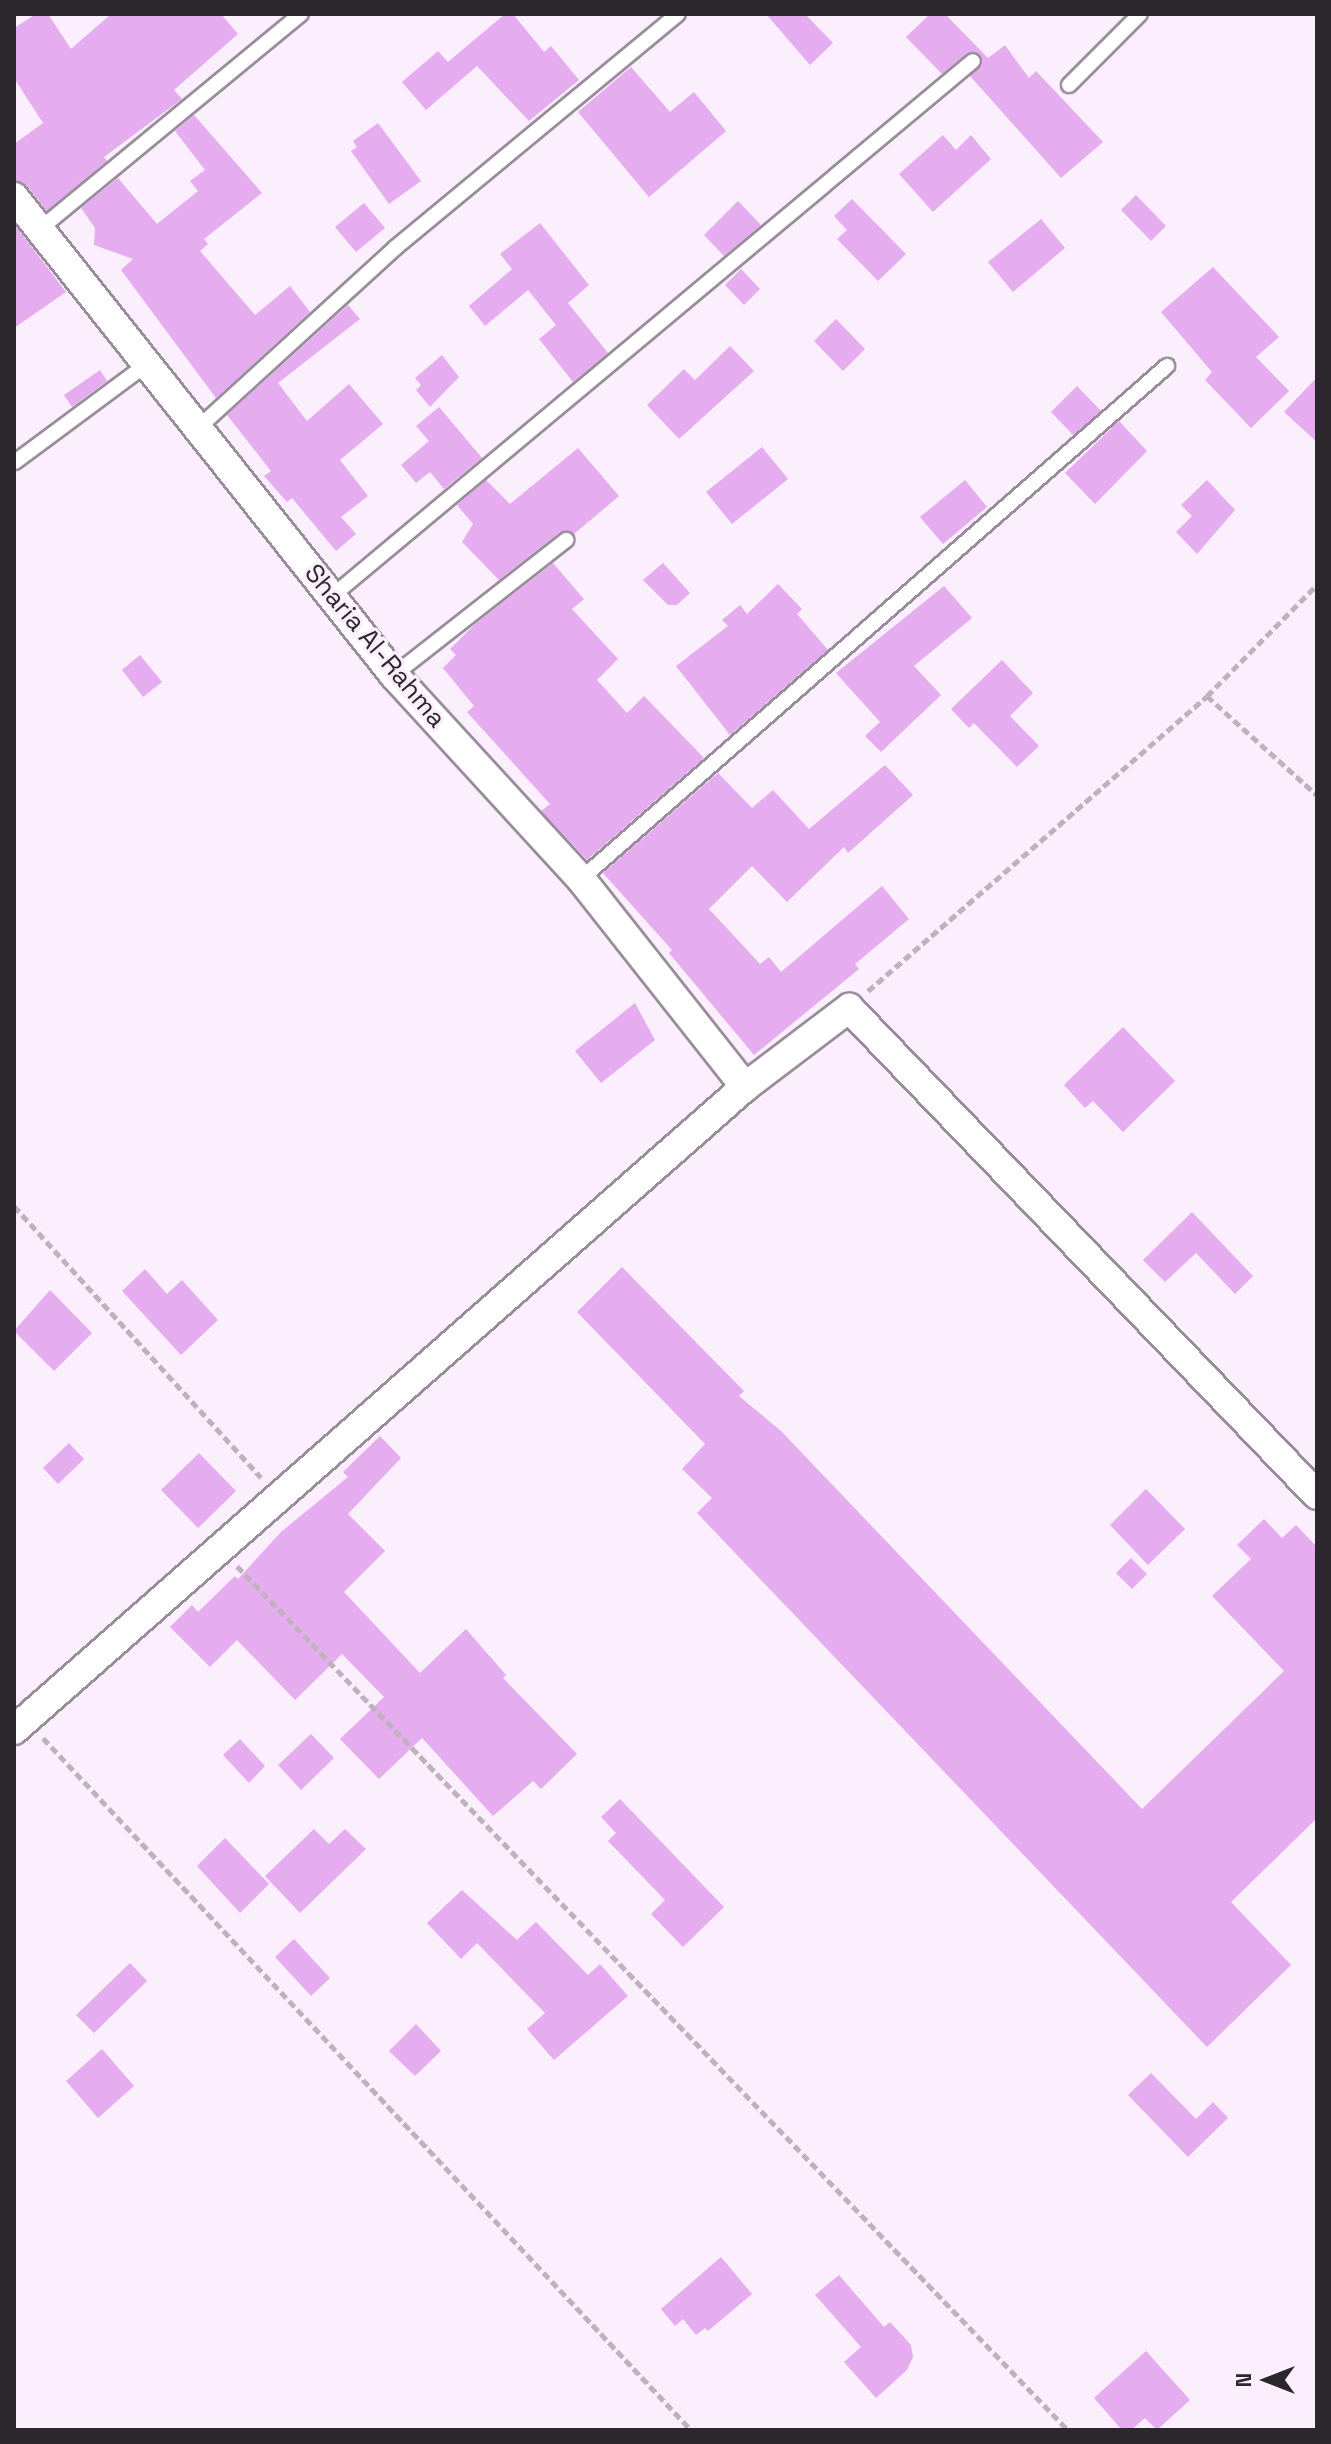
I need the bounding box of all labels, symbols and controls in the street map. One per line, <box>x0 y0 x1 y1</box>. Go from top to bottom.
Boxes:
street label: Sharia Al-Rahma <box>298 558 452 734</box>
north arrow <box>1227 2340 1307 2420</box>
text: N <box>1229 2373 1257 2387</box>

